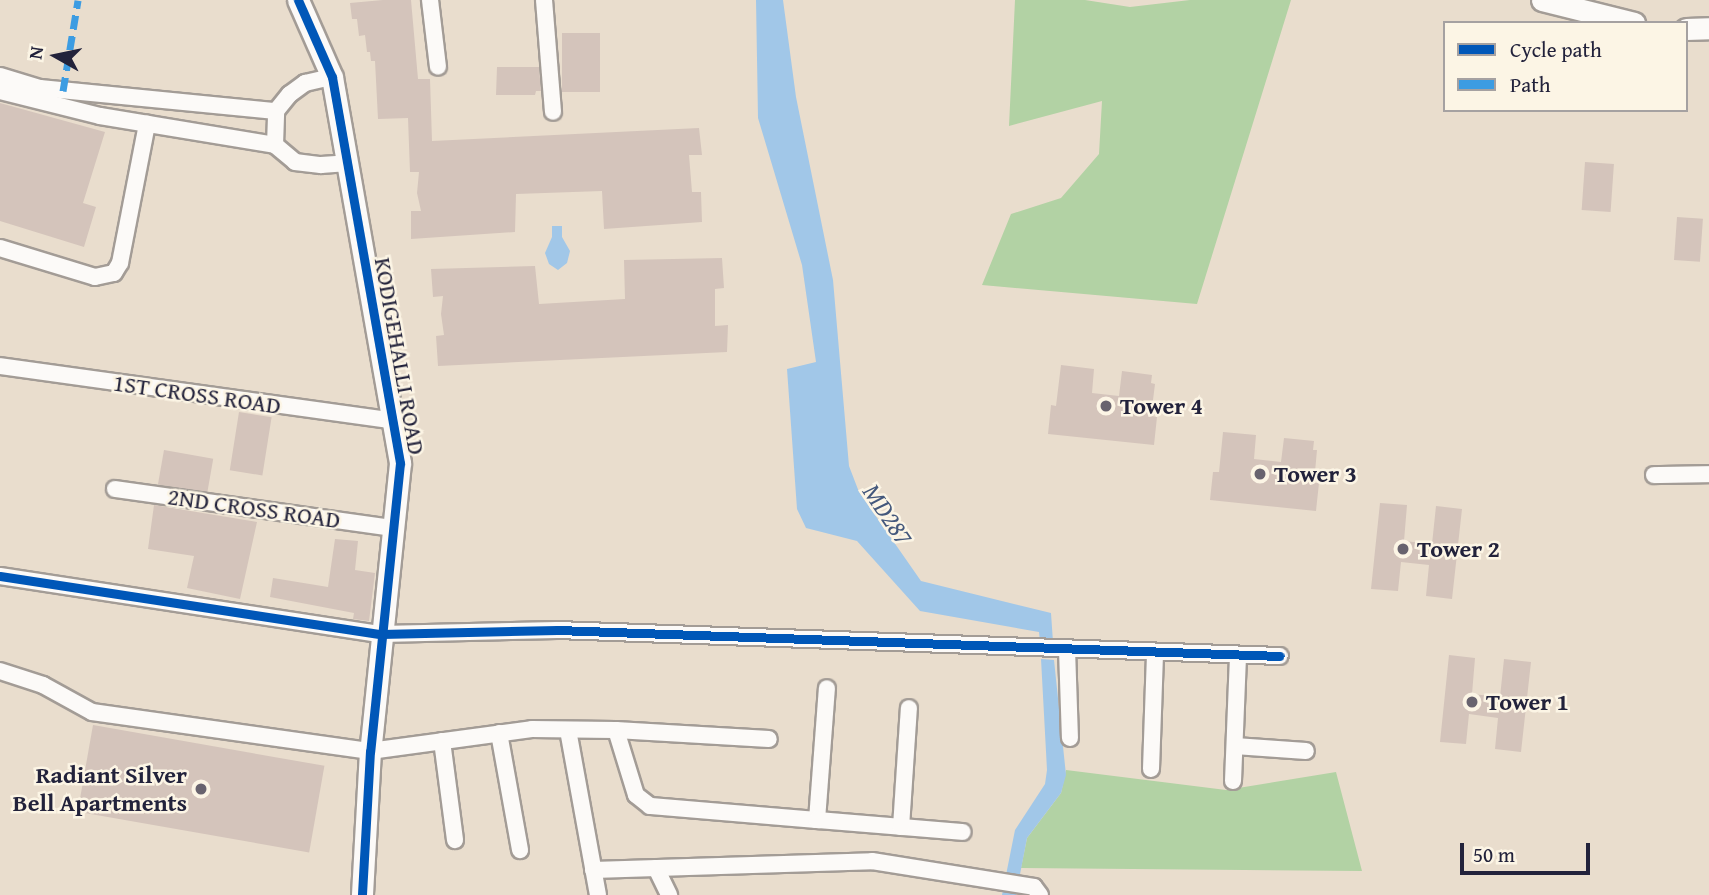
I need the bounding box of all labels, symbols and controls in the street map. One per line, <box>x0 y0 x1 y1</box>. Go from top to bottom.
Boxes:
north arrow <box>21 21 91 91</box>
legend <box>1443 21 1688 112</box>
text: Cycle path <box>1510 34 1602 65</box>
text: N <box>20 44 50 61</box>
text: Path <box>1510 69 1550 100</box>
street label: KODIGEHALLI ROAD <box>368 255 432 457</box>
street label: 1ST CROSS ROAD <box>111 368 283 420</box>
place label: Tower 4 <box>1120 392 1203 420</box>
marker: Tower 4 <box>1098 398 1114 414</box>
place label: Tower 3 <box>1274 460 1357 488</box>
marker: Tower 3 <box>1252 466 1268 482</box>
water label: MD287 <box>856 478 920 550</box>
street label: 2ND CROSS ROAD <box>166 482 342 534</box>
place label: Tower 2 <box>1417 535 1500 563</box>
marker: Tower 2 <box>1395 541 1411 557</box>
place label: Tower 1 <box>1486 688 1569 716</box>
marker: Tower 1 <box>1464 694 1480 710</box>
place label: Radiant Silver Bell Apartments <box>13 761 187 817</box>
marker: Radiant Silver Bell Apartments <box>193 781 209 797</box>
scale bar <box>1464 828 1594 872</box>
text: 50 m <box>1473 839 1515 870</box>

